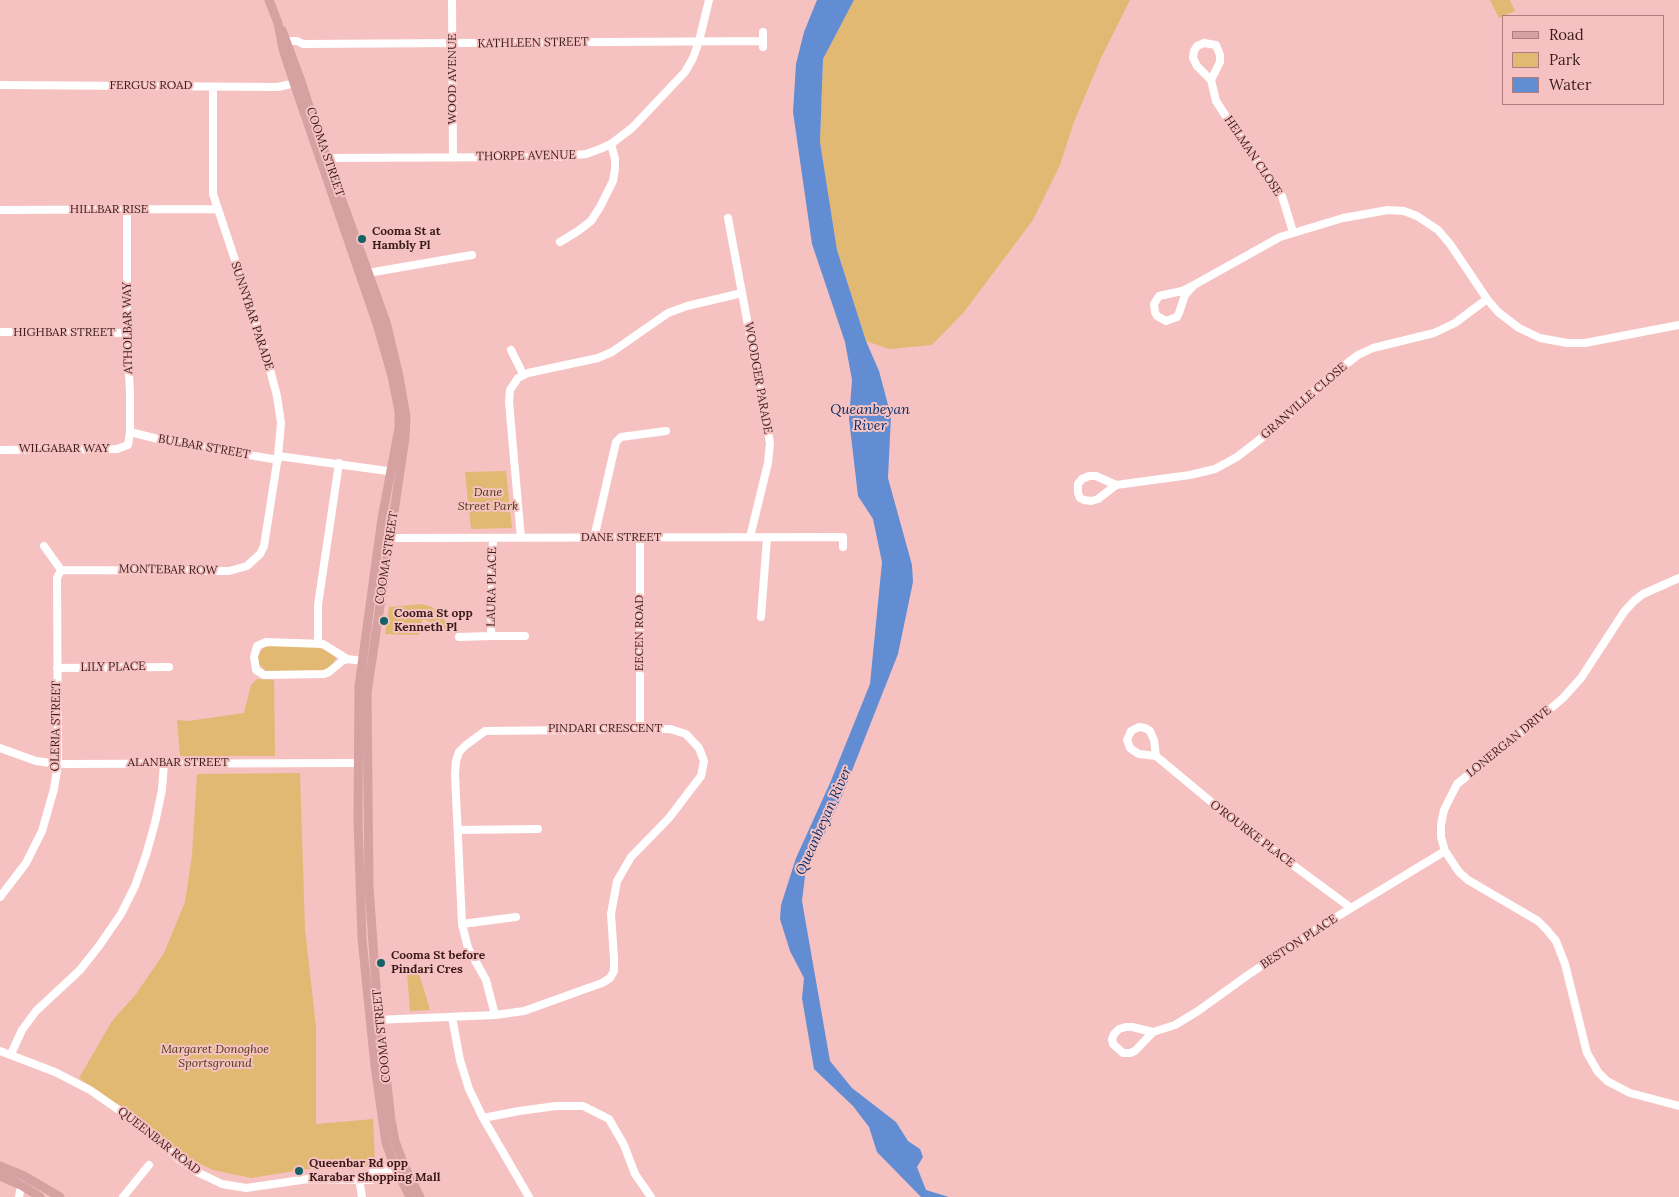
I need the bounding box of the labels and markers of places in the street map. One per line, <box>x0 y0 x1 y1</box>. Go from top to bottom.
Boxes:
place label: Cooma St at Hambly Pl <box>372 225 441 253</box>
marker: Cooma St at Hambly Pl <box>356 233 368 245</box>
place label: Cooma St opp Kenneth Pl <box>394 607 473 635</box>
marker: Cooma St opp Kenneth Pl <box>378 615 390 627</box>
place label: Cooma St before Pindari Cres <box>391 949 485 977</box>
marker: Cooma St before Pindari Cres <box>375 957 387 969</box>
place label: Queenbar Rd opp Karabar Shopping Mall <box>309 1157 440 1185</box>
marker: Queenbar Rd opp Karabar Shopping Mall <box>293 1165 305 1177</box>

